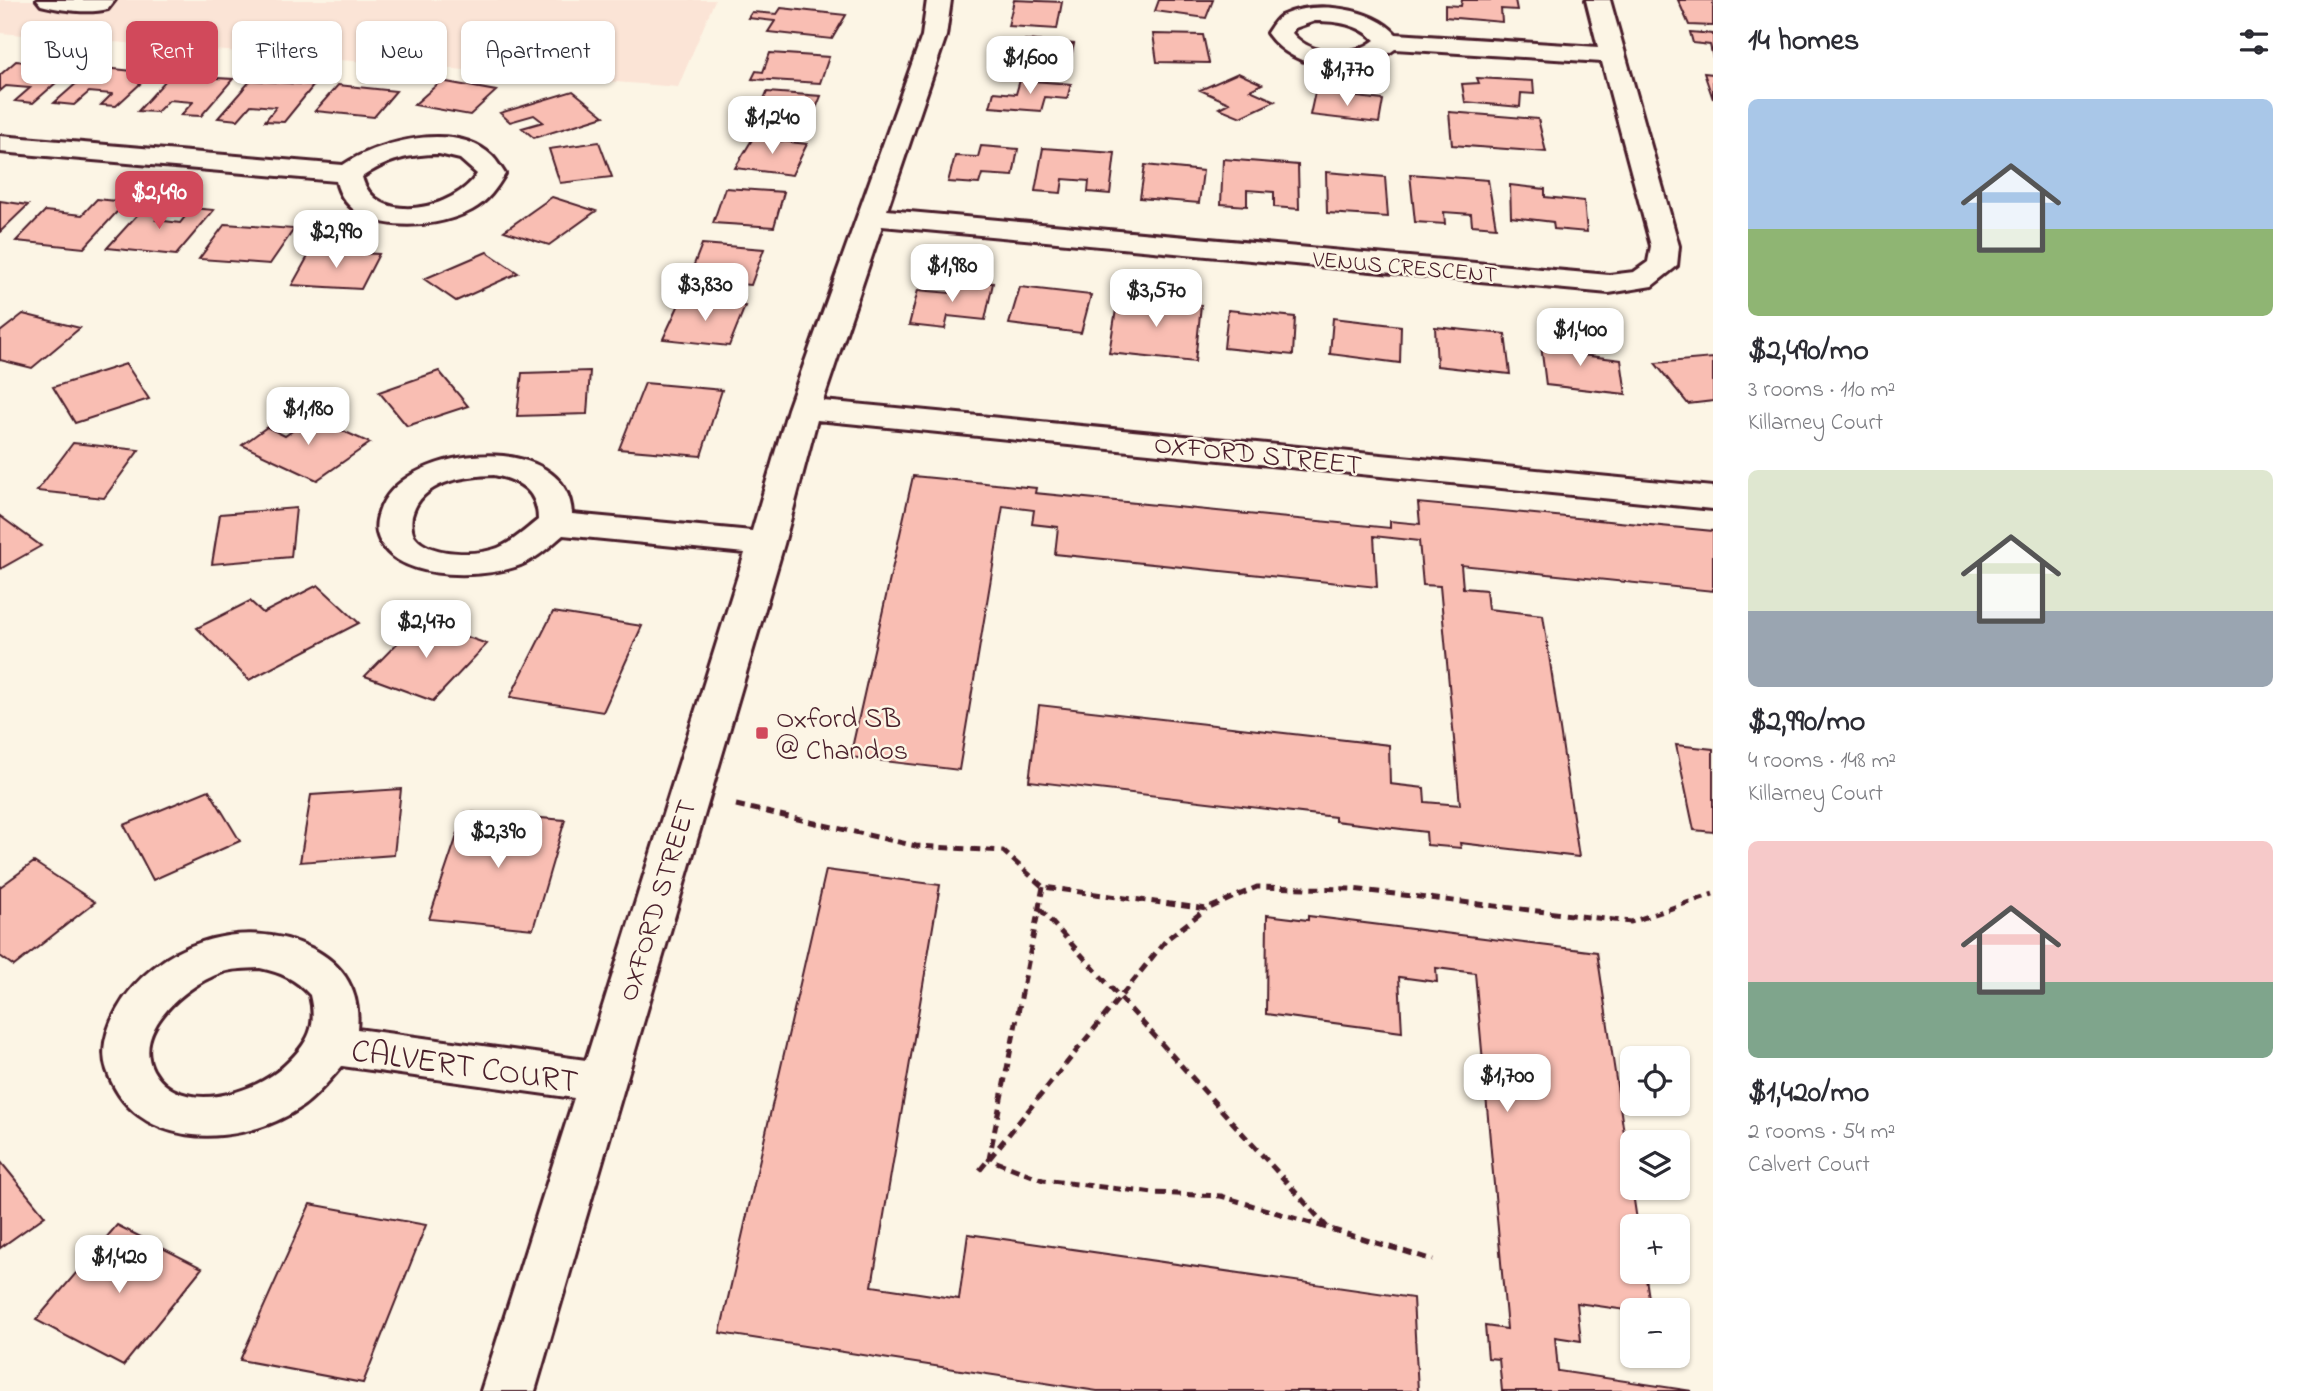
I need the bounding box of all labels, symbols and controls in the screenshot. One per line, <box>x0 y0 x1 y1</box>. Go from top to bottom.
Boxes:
text: 14 homes <box>1748 20 1859 64</box>
chip: Buy <box>21 21 112 84</box>
chip: Rent <box>126 21 218 84</box>
chip: Filters <box>232 21 342 84</box>
chip: New <box>356 21 447 84</box>
chip: Apartment <box>461 21 615 84</box>
icon: filters <box>2235 23 2273 61</box>
pin: $1,600 <box>973 36 1087 96</box>
text: $1,600 <box>1002 42 1058 75</box>
pin: $1,770 <box>1290 48 1404 108</box>
text: $1,770 <box>1320 54 1374 87</box>
pin: $1,240 <box>715 96 829 156</box>
text: $1,240 <box>744 102 800 135</box>
icon: home <box>1948 145 2074 271</box>
pin: $2,490 <box>102 172 216 231</box>
text: $2,490 <box>131 177 187 210</box>
pin: $2,990 <box>279 210 393 270</box>
text: $2,990 <box>309 216 363 249</box>
pin: $1,980 <box>895 244 1009 304</box>
street label: VENUS CRESCENT <box>1310 244 1498 293</box>
text: $1,980 <box>927 250 977 283</box>
pin: $3,830 <box>648 264 762 323</box>
text: $3,830 <box>677 269 733 302</box>
pin: $3,570 <box>1099 270 1213 329</box>
text: $3,570 <box>1126 275 1186 308</box>
pin: $1,400 <box>1523 308 1637 368</box>
text: $1,400 <box>1553 314 1607 347</box>
text: $2,490/mo <box>1748 330 1869 374</box>
text: 3 rooms · 110 m² <box>1748 374 1895 407</box>
pin: $1,180 <box>251 388 365 447</box>
text: $1,180 <box>282 393 334 426</box>
text: Killarney Court <box>1748 407 1883 440</box>
street label: OXFORD STREET <box>1152 425 1363 488</box>
icon: home <box>1948 516 2074 642</box>
pin: $2,470 <box>369 600 483 660</box>
text: $2,470 <box>397 606 455 639</box>
place label: Oxford SB @ Chandos <box>776 700 908 773</box>
text: $2,990/mo <box>1748 701 1865 745</box>
marker: Oxford SB @ Chandos <box>754 725 770 741</box>
text: 4 rooms · 148 m² <box>1748 745 1896 778</box>
text: Killarney Court <box>1748 778 1883 811</box>
street label: OXFORD STREET <box>609 795 709 1007</box>
pin: $2,390 <box>441 810 555 870</box>
text: $2,390 <box>470 816 526 849</box>
icon: home <box>1948 887 2074 1013</box>
street label: CALVERT COURT <box>348 1028 581 1108</box>
map controls <box>1620 1046 1690 1368</box>
button: locate <box>1620 1046 1690 1116</box>
pin: $1,700 <box>1450 1054 1564 1114</box>
text: $1,700 <box>1480 1060 1534 1093</box>
text: $1,420/mo <box>1748 1072 1869 1116</box>
text: 2 rooms · 54 m² <box>1748 1116 1895 1149</box>
button: layers <box>1620 1130 1690 1200</box>
text: Calvert Court <box>1748 1149 1870 1182</box>
button: + <box>1620 1214 1690 1284</box>
pin: $1,420 <box>62 1236 176 1295</box>
text: $1,420 <box>91 1241 147 1274</box>
button: − <box>1620 1298 1690 1368</box>

